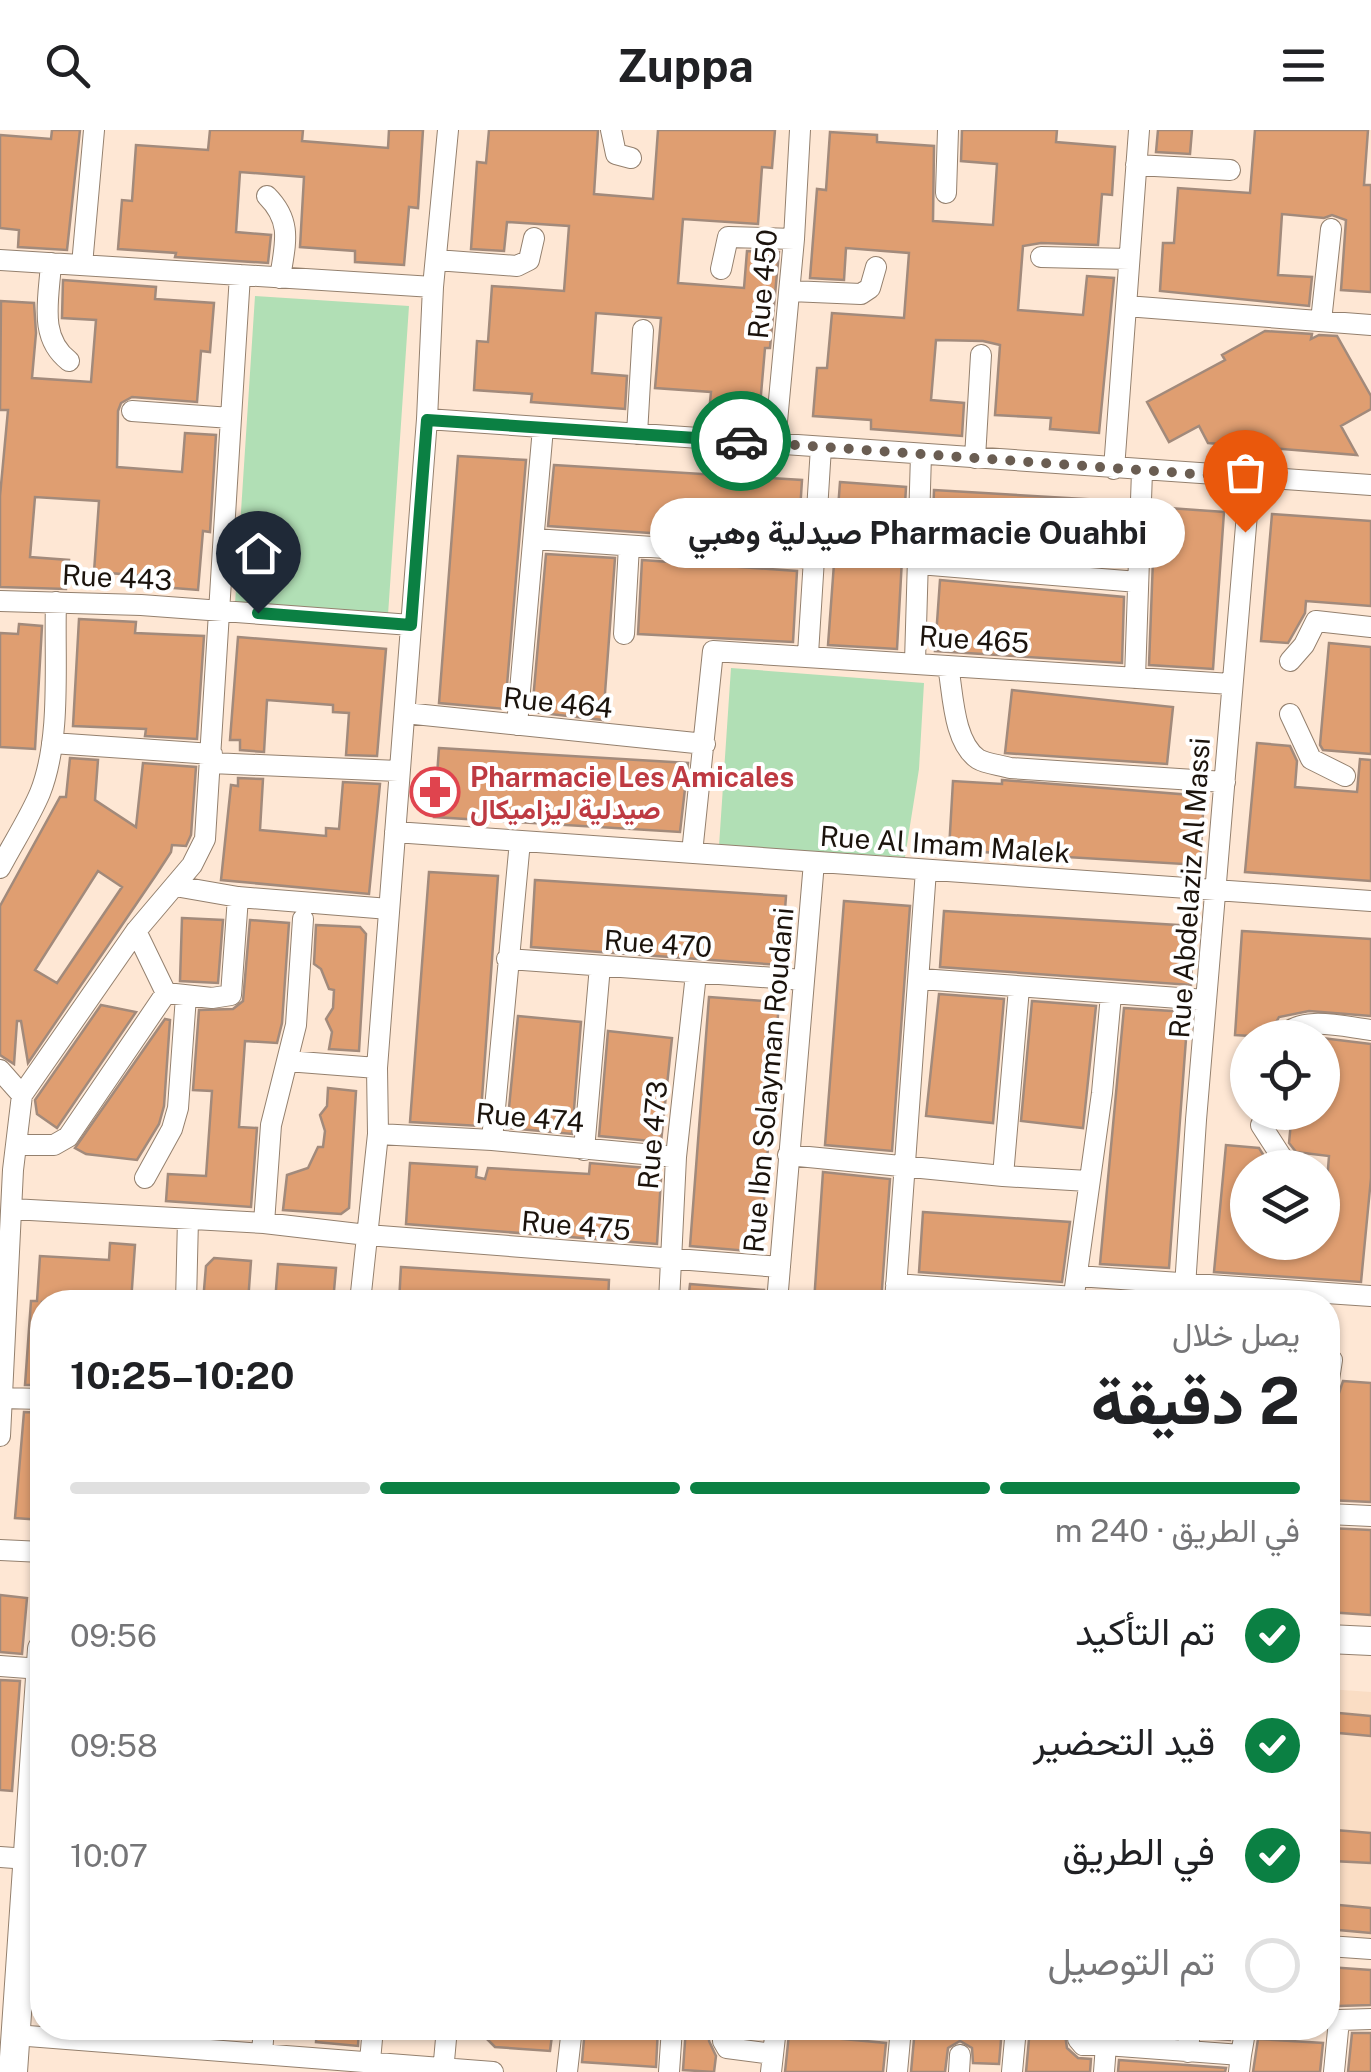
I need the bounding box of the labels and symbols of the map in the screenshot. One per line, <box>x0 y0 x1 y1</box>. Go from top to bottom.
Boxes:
street label: Rue 450 <box>741 228 783 340</box>
courier <box>691 391 791 491</box>
pin <box>1203 430 1288 533</box>
callout: Pharmacie Ouahbi صيدلية وهبي <box>650 497 1185 567</box>
pin <box>216 511 301 614</box>
street label: Rue 443 <box>61 558 173 596</box>
street label: Rue 465 <box>918 619 1030 659</box>
street label: Rue 464 <box>502 680 614 724</box>
street label: Rue Abdelaziz Al Massi <box>1162 736 1216 1040</box>
place label: Pharmacie Les Amicales صيدلية ليزاميكال <box>470 760 794 827</box>
pharmacy icon: Pharmacie Les Amicales صيدلية ليزاميكال <box>409 766 461 818</box>
street label: Rue Al Imam Malek <box>819 819 1071 869</box>
street label: Rue Ibn Solayman Roudani <box>736 906 800 1254</box>
street label: Rue 470 <box>603 923 713 963</box>
street label: Rue 473 <box>631 1079 673 1191</box>
street label: Rue 474 <box>474 1096 586 1138</box>
street label: Rue 475 <box>520 1204 632 1246</box>

